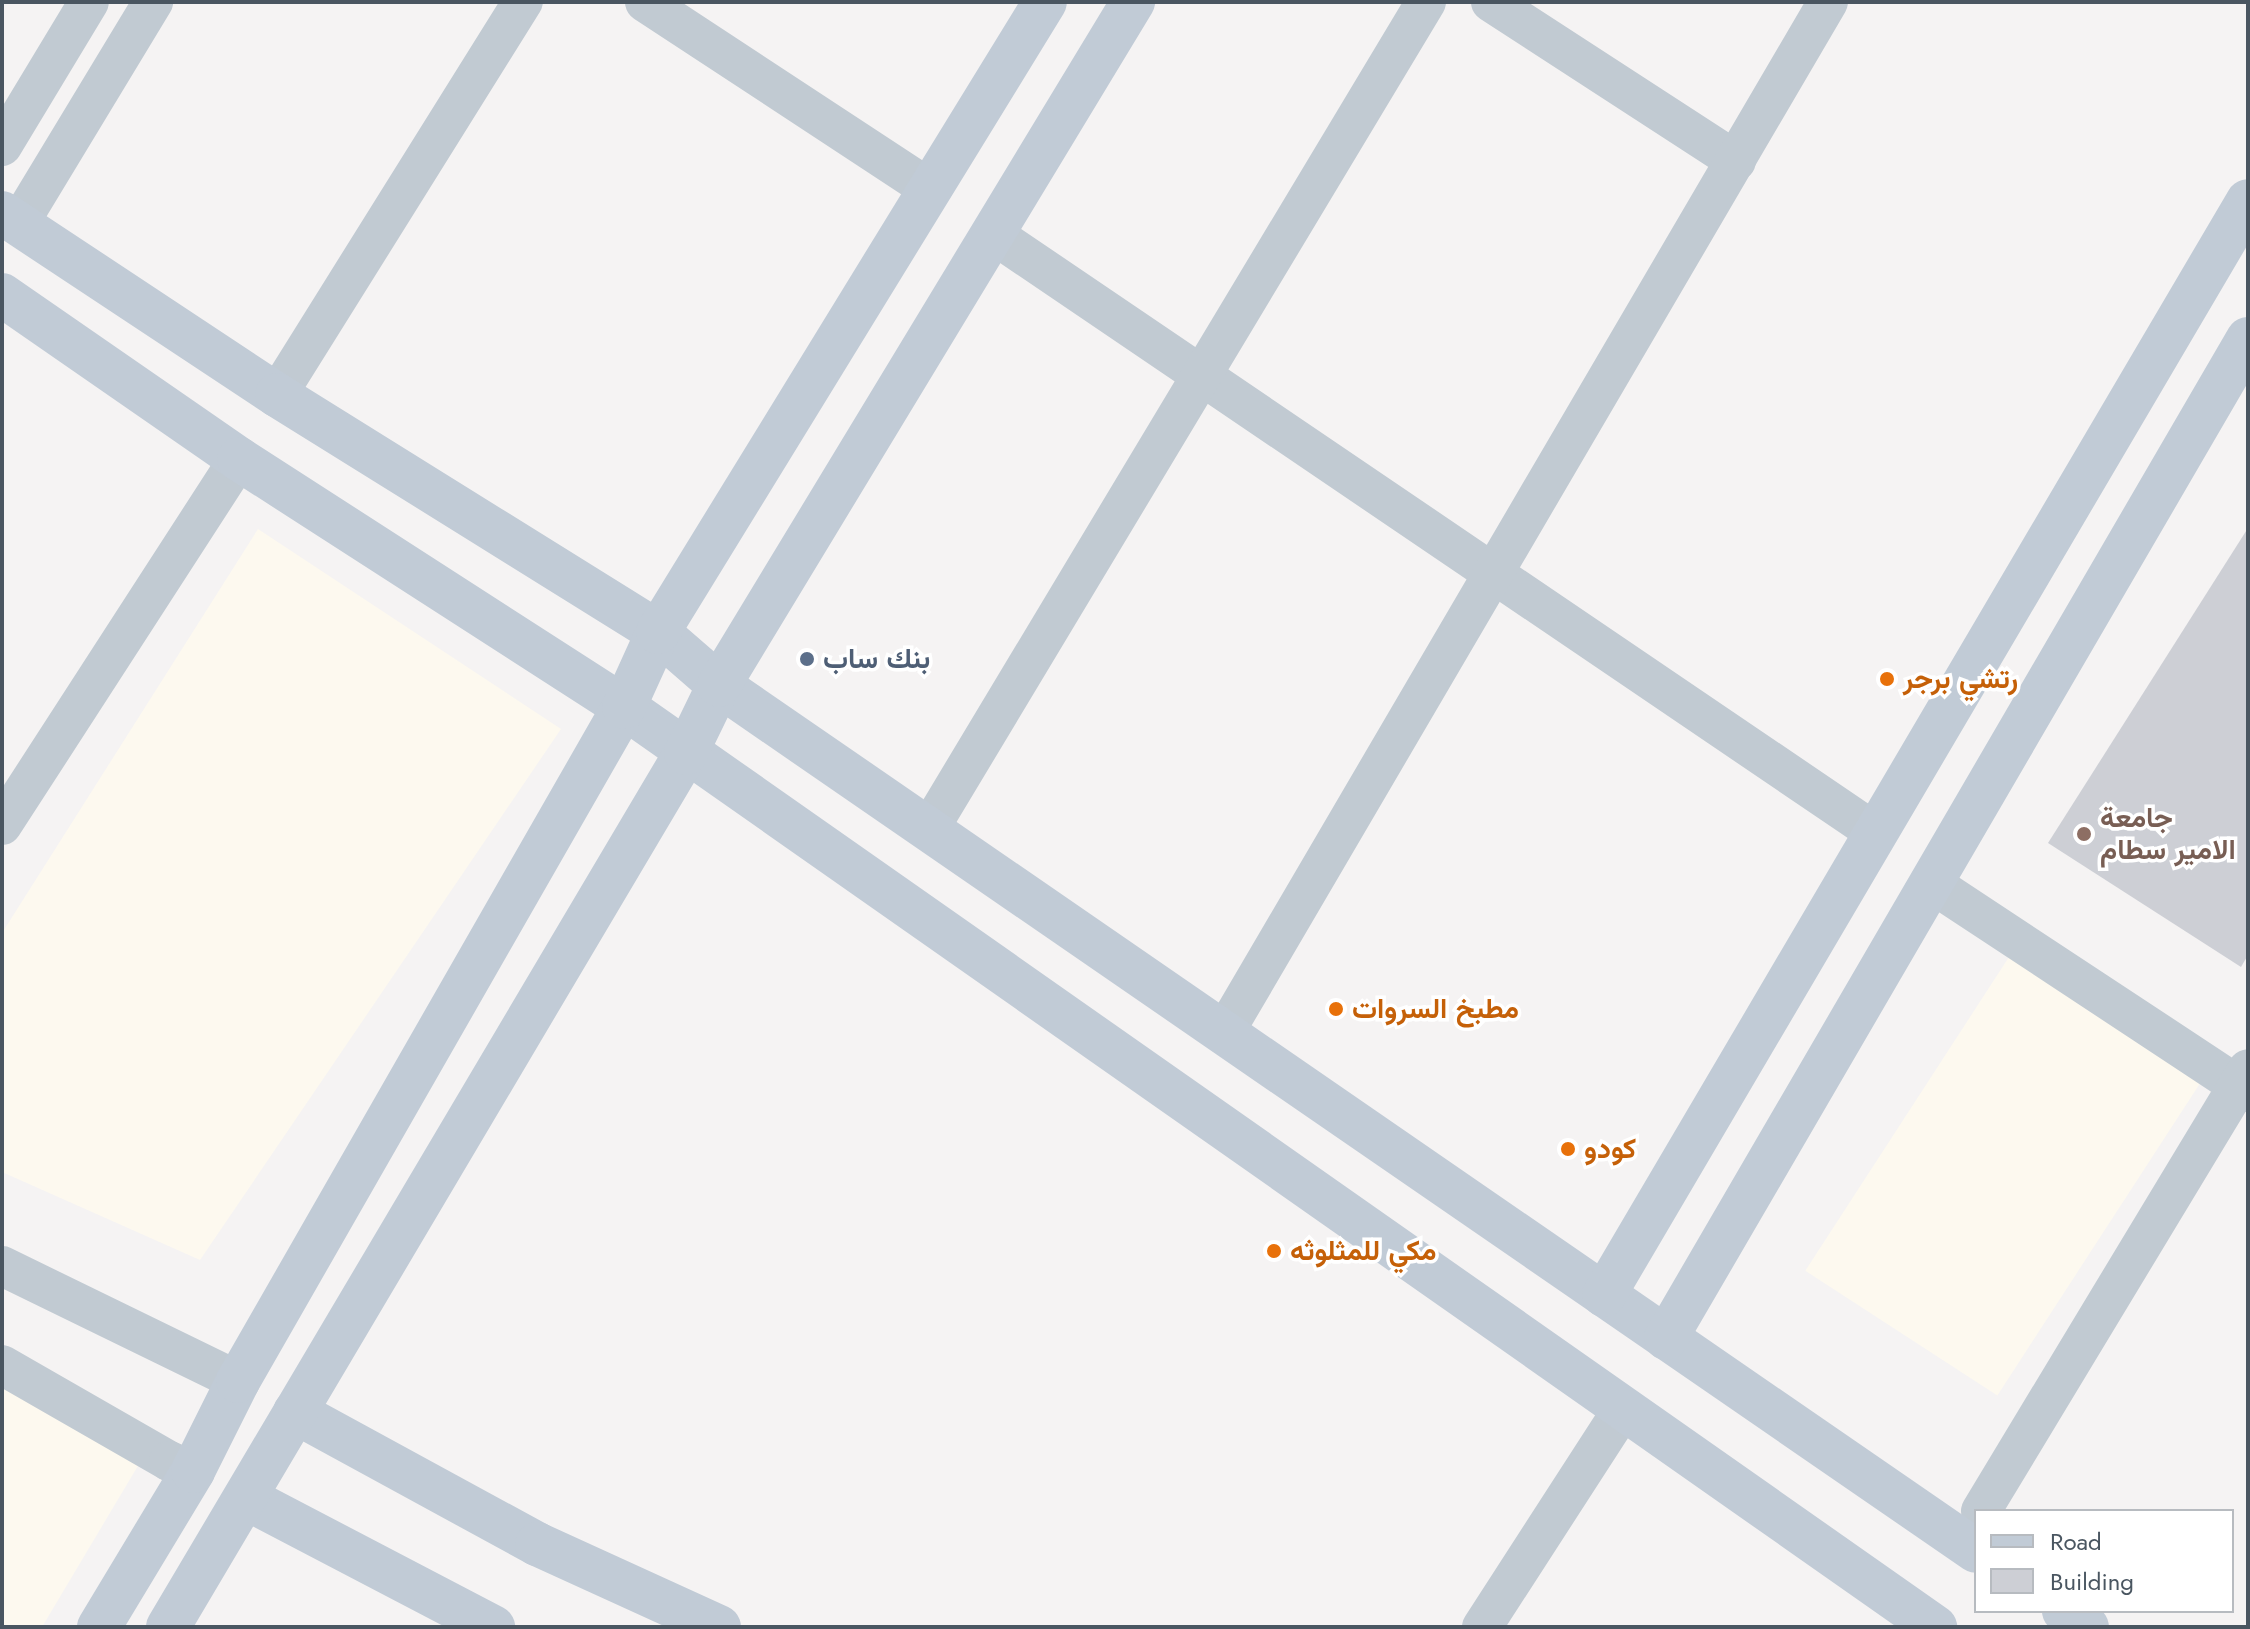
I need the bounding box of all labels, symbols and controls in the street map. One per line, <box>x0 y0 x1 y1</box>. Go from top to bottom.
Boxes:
place label: بنك ساب <box>823 642 930 676</box>
marker: بنك ساب <box>798 650 816 668</box>
place label: رتشي برجر <box>1903 662 2018 696</box>
marker: رتشي برجر <box>1878 670 1896 688</box>
place label: جامعة الامير سطام <box>2100 801 2236 867</box>
marker: جامعة الامير سطام <box>2075 825 2093 843</box>
place label: مطبخ السروات <box>1352 992 1519 1026</box>
marker: مطبخ السروات <box>1327 1000 1345 1018</box>
place label: كودو <box>1584 1132 1636 1166</box>
marker: كودو <box>1559 1140 1577 1158</box>
place label: مكي للمثلوثه <box>1290 1234 1436 1268</box>
marker: مكي للمثلوثه <box>1265 1242 1283 1260</box>
legend <box>1974 1509 2234 1613</box>
text: Road <box>2050 1524 2102 1559</box>
text: Building <box>2050 1564 2134 1599</box>

